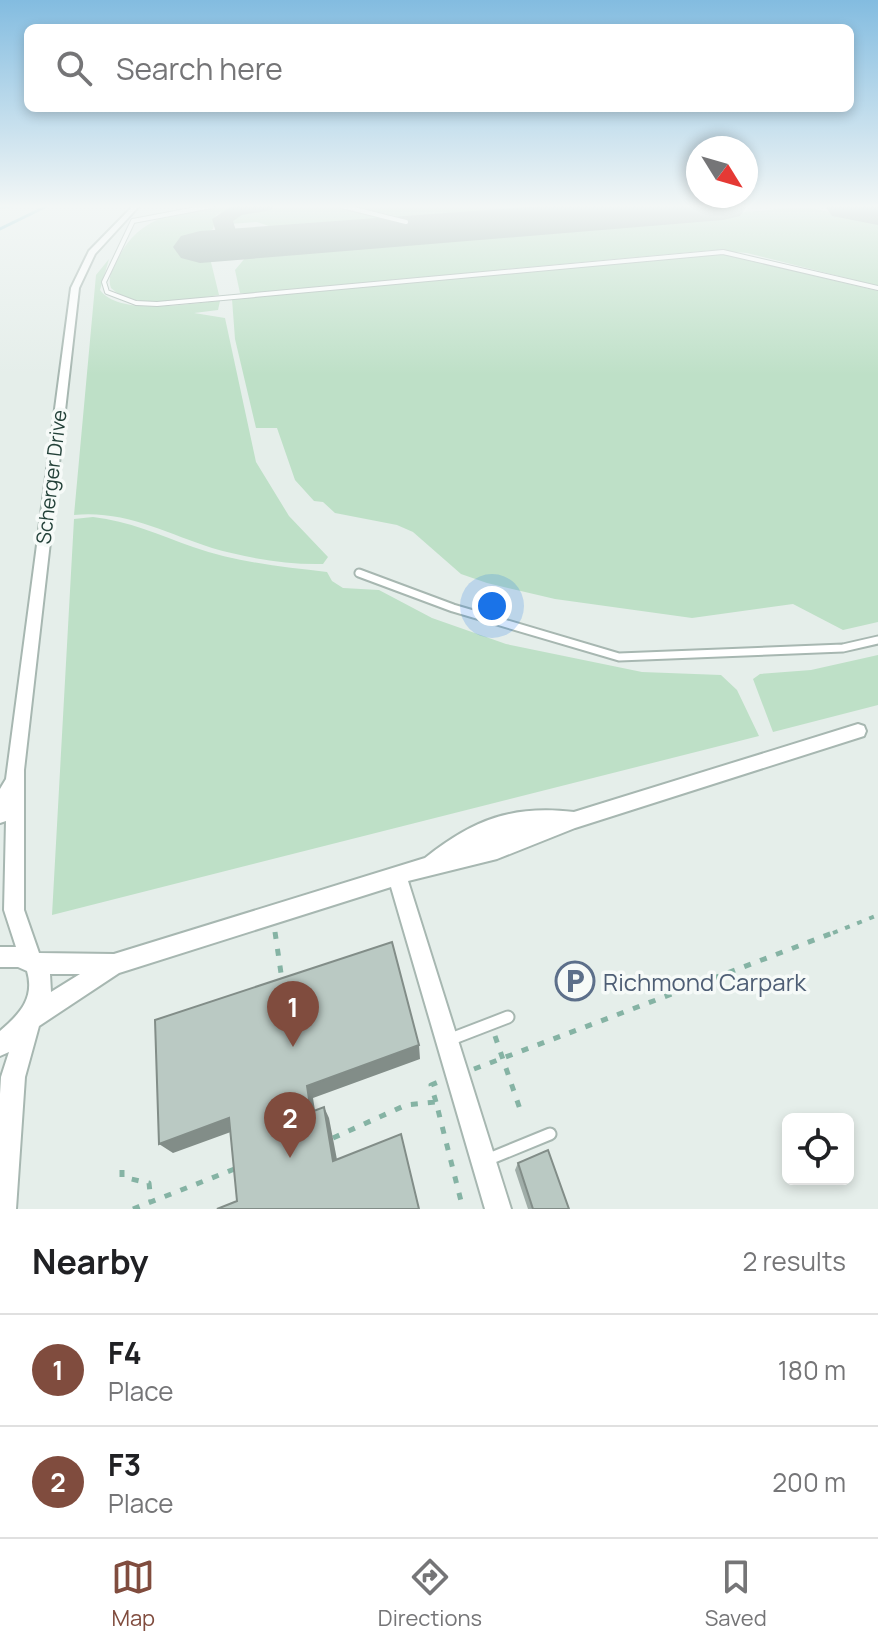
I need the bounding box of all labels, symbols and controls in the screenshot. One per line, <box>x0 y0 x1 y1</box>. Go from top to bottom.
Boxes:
search box <box>24 24 854 112</box>
icon: search <box>52 46 96 90</box>
text: Search here <box>116 48 283 89</box>
north arrow <box>686 136 758 208</box>
street label: Scherger Drive <box>29 408 73 546</box>
your location <box>472 586 512 626</box>
parking icon: Richmond Carpark <box>554 960 596 1002</box>
place label: Richmond Carpark <box>603 965 807 998</box>
pin: 1 <box>267 981 319 1047</box>
pin: 2 <box>264 1092 316 1158</box>
map controls <box>782 1113 854 1185</box>
button: locate <box>782 1113 854 1185</box>
text: Nearby <box>32 1238 148 1284</box>
text: 2 results <box>742 1243 846 1279</box>
text: F4 <box>108 1332 142 1373</box>
text: 1 <box>52 1352 64 1388</box>
text: 180 m <box>778 1352 846 1388</box>
text: Place <box>108 1373 173 1409</box>
text: F3 <box>108 1444 141 1485</box>
text: 2 <box>50 1464 66 1500</box>
text: 200 m <box>772 1464 846 1500</box>
text: Place <box>108 1485 173 1521</box>
tab: Map <box>111 1555 155 1633</box>
tab: Directions <box>378 1555 482 1633</box>
tab: Saved <box>705 1555 767 1633</box>

